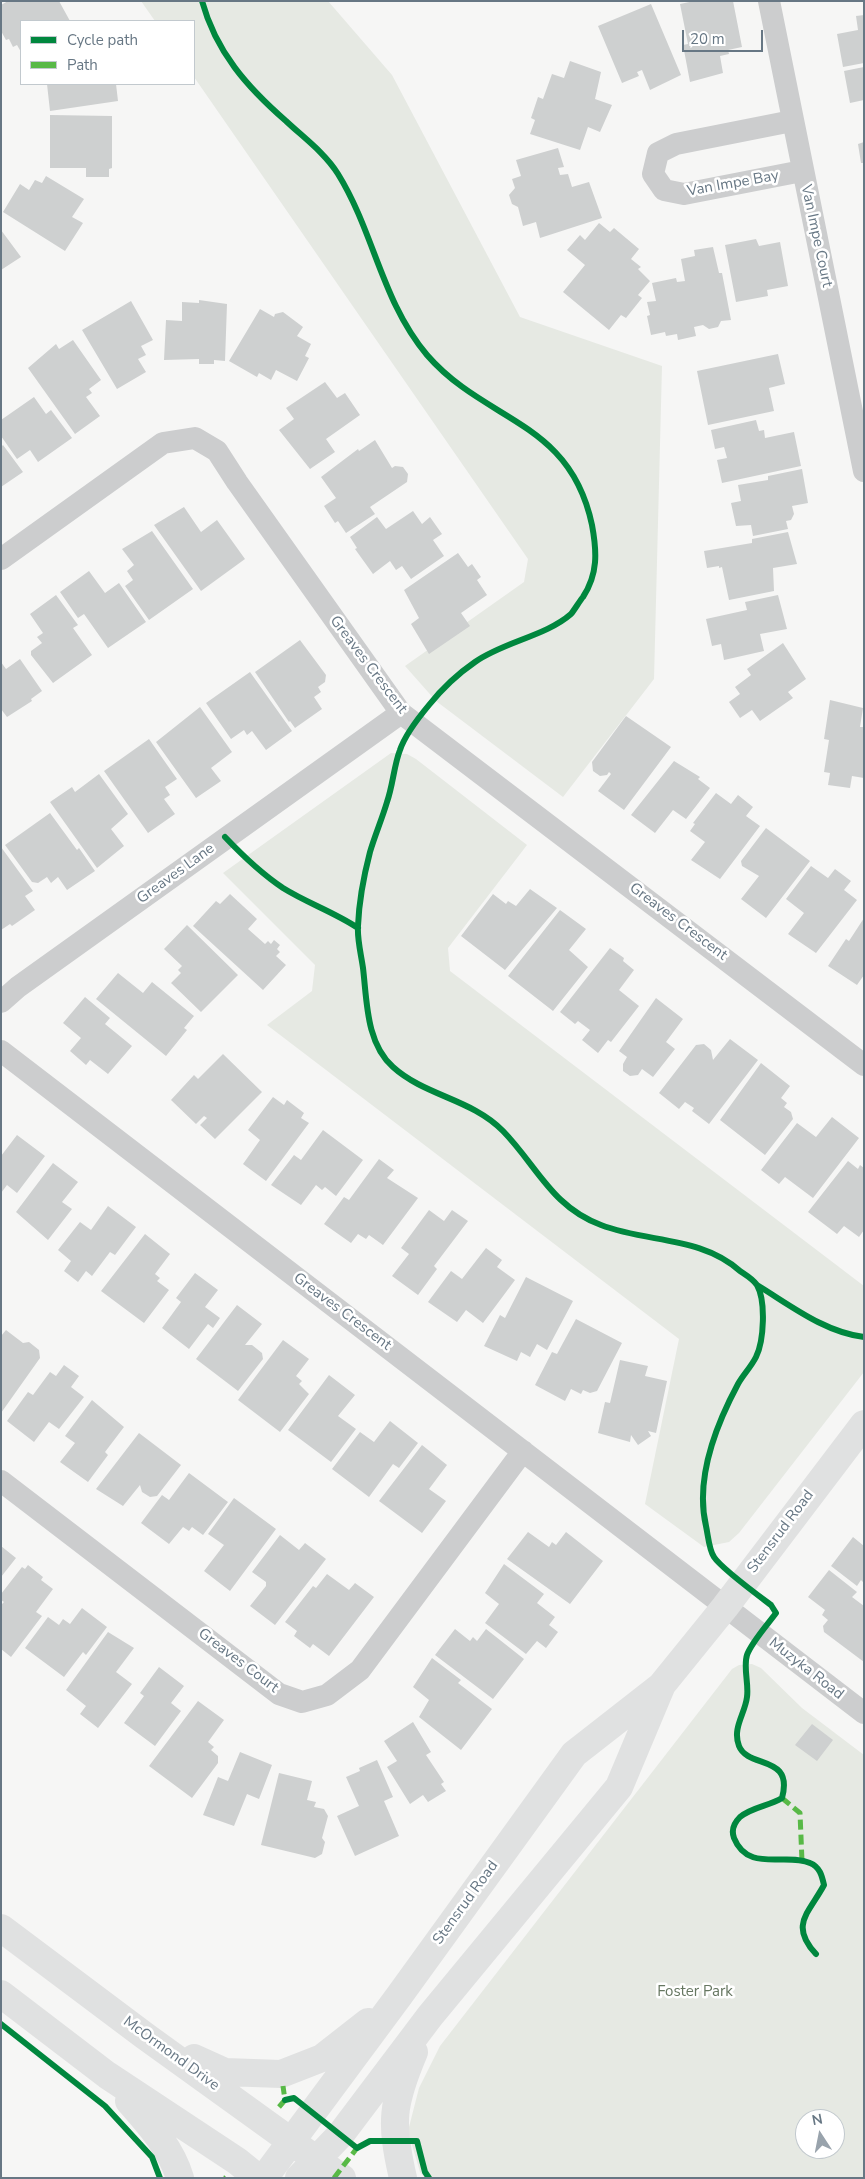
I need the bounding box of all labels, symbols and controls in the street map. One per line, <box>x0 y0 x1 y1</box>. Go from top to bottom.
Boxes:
legend <box>20 20 195 85</box>
scale bar <box>685 20 766 52</box>
text: 20 m <box>690 29 725 49</box>
text: Cycle path <box>67 30 138 50</box>
text: Path <box>67 55 98 75</box>
street label: Van Impe Bay <box>686 167 780 201</box>
street label: Van Impe Court <box>796 183 836 289</box>
street label: Greaves Crescent <box>325 613 411 717</box>
street label: Greaves Lane <box>134 840 218 908</box>
street label: Greaves Crescent <box>626 879 730 965</box>
street label: Greaves Crescent <box>290 1269 394 1355</box>
street label: Stensrud Road <box>744 1487 818 1577</box>
street label: Greaves Court <box>194 1625 282 1697</box>
street label: Muzyka Road <box>765 1634 847 1704</box>
street label: Stensrud Road <box>430 1858 502 1948</box>
park label: Foster Park <box>657 1983 733 2001</box>
street label: McOrmond Drive <box>119 2013 223 2095</box>
north arrow <box>795 2109 845 2159</box>
text: N <box>810 2109 824 2130</box>

